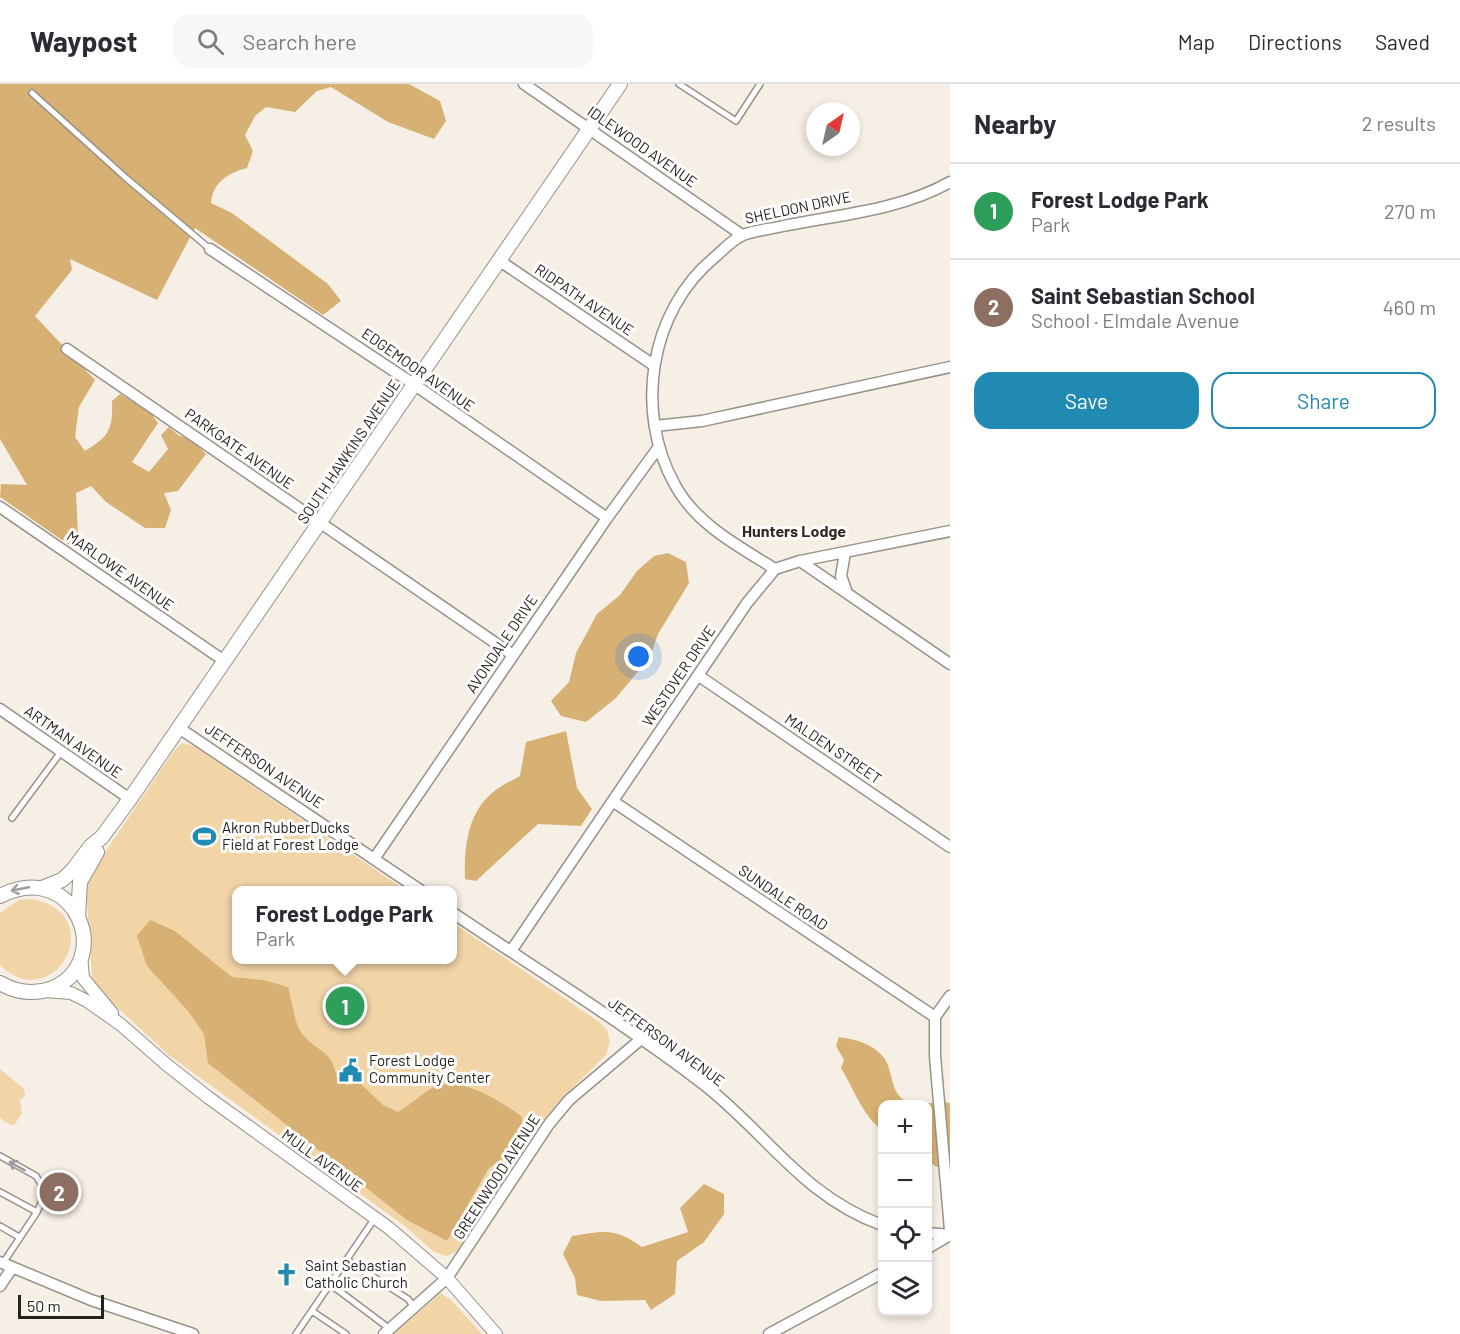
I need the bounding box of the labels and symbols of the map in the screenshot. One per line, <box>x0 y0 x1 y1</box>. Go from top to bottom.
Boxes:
street label: IDLEWOOD AVENUE <box>584 102 701 191</box>
north arrow <box>806 102 860 156</box>
street label: SHELDON DRIVE <box>743 187 852 227</box>
street label: RIDPATH AVENUE <box>532 259 637 339</box>
street label: EDGEMOOR AVENUE <box>359 324 478 415</box>
street label: SOUTH HAWKINS AVENUE <box>293 376 403 527</box>
street label: PARKGATE AVENUE <box>182 404 297 492</box>
district label: Hunters Lodge <box>742 521 846 540</box>
street label: MARLOWE AVENUE <box>63 526 178 614</box>
street label: AVONDALE DRIVE <box>462 591 541 696</box>
street label: WESTOVER DRIVE <box>638 622 718 729</box>
your location <box>624 642 653 671</box>
street label: ARTMAN AVENUE <box>21 701 126 781</box>
street label: MALDEN STREET <box>782 709 885 787</box>
street label: JEFFERSON AVENUE <box>202 719 327 812</box>
place label: Akron RubberDucks Field at Forest Lodge <box>222 818 359 853</box>
sports icon: Akron RubberDucks Field at Forest Lodge <box>191 824 217 850</box>
street label: SUNDALE ROAD <box>735 861 832 934</box>
one-way arrow <box>11 884 31 895</box>
pin: 1 <box>326 984 364 1028</box>
street label: JEFFERSON AVENUE <box>605 993 728 1089</box>
place label: Forest Lodge Community Center <box>369 1051 491 1086</box>
public building icon: Forest Lodge Community Center <box>338 1057 364 1083</box>
street label: GREENWOOD AVENUE <box>449 1111 543 1242</box>
street label: MULL AVENUE <box>279 1125 367 1196</box>
one-way arrow <box>9 1160 27 1171</box>
pin: 2 <box>40 1170 78 1214</box>
place label: Saint Sebastian Catholic Church <box>305 1256 408 1291</box>
church icon: Saint Sebastian Catholic Church <box>274 1262 300 1288</box>
scale bar <box>18 1292 104 1320</box>

